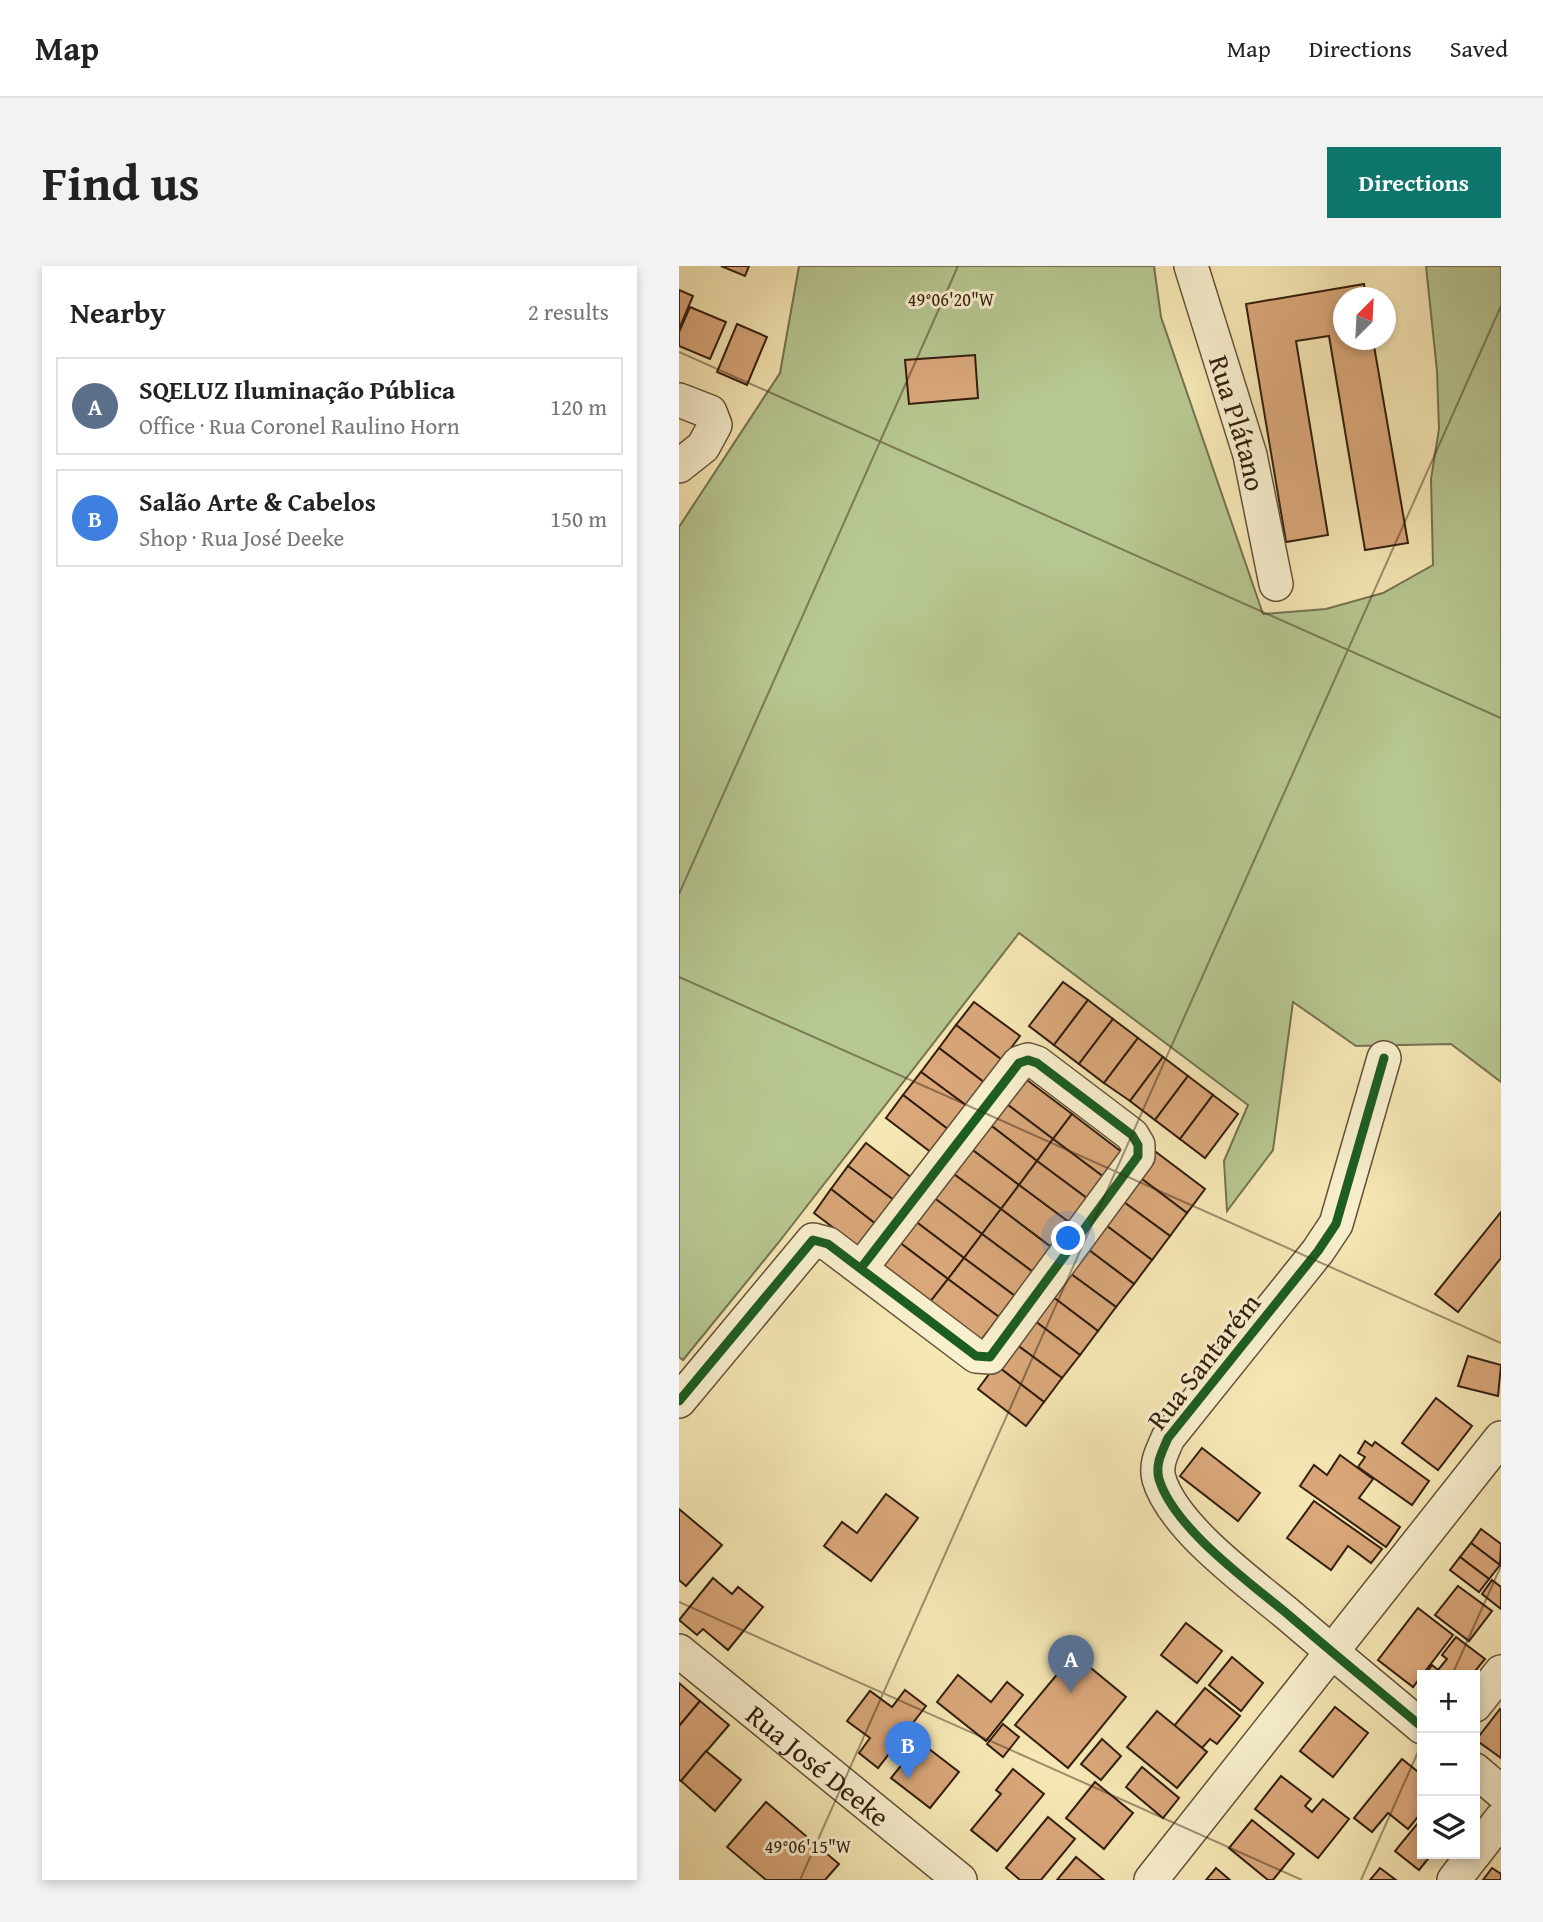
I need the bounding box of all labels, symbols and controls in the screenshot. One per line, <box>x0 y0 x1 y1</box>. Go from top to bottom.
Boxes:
text: Map <box>35 24 99 72</box>
text: Map <box>1227 31 1271 66</box>
text: Directions <box>1309 31 1412 66</box>
text: Saved <box>1450 31 1508 66</box>
text: Find us <box>42 146 200 218</box>
button: Directions <box>1327 147 1501 218</box>
text: 49°06'20"W <box>908 286 995 313</box>
north arrow <box>1333 287 1396 350</box>
text: Nearby <box>70 290 166 334</box>
text: 2 results <box>528 295 609 328</box>
street label: Rua Plátano <box>1199 350 1277 494</box>
text: SQELUZ Iluminação Pública <box>139 370 455 409</box>
text: A <box>88 390 102 423</box>
text: 120 m <box>550 390 607 423</box>
text: Office · Rua Coronel Raulino Horn <box>139 409 460 442</box>
text: Salão Arte & Cabelos <box>139 482 376 521</box>
text: B <box>88 502 102 535</box>
text: 150 m <box>550 502 607 535</box>
text: Shop · Rua José Deeke <box>139 521 344 554</box>
your location <box>1051 1221 1085 1255</box>
street label: Rua Santarém <box>1136 1284 1270 1438</box>
pin: A <box>1048 1635 1094 1693</box>
map controls <box>1417 1670 1480 1859</box>
button: + <box>1417 1670 1480 1733</box>
street label: Rua José Deeke <box>738 1694 899 1836</box>
pin: B <box>885 1721 931 1779</box>
button: − <box>1417 1733 1480 1796</box>
button: layers <box>1417 1796 1480 1859</box>
text: 49°06'15"W <box>765 1833 852 1860</box>

